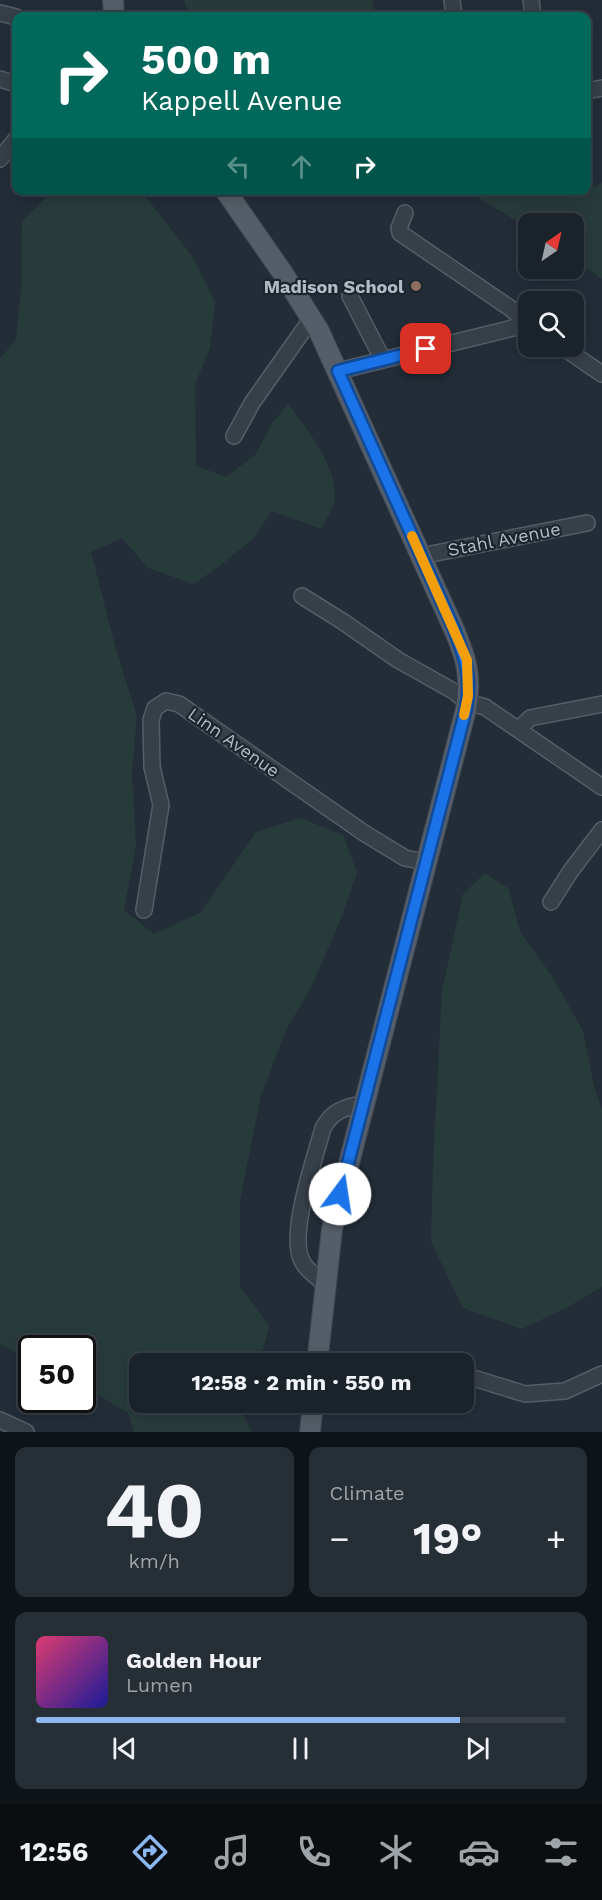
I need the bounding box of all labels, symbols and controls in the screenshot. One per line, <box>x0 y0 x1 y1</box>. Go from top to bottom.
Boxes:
text: 500 m <box>141 35 271 84</box>
icon: right <box>42 36 120 114</box>
text: Kappell Avenue <box>141 85 342 117</box>
icon: left <box>222 150 255 183</box>
icon: ahead <box>285 150 318 183</box>
icon: right <box>348 150 381 183</box>
north arrow <box>518 213 584 279</box>
map controls <box>518 213 584 357</box>
place label: Madison School <box>264 276 404 297</box>
marker: Madison School <box>409 279 423 293</box>
button: search <box>518 291 584 357</box>
pin <box>400 323 451 374</box>
icon: arrive <box>409 332 442 365</box>
street label: Stahl Avenue <box>446 518 562 560</box>
street label: Linn Avenue <box>184 703 284 781</box>
position arrow <box>308 1162 372 1226</box>
speed limit sign: 50 <box>18 1335 96 1413</box>
text: 12:58 · 2 min · 550 m <box>191 1370 412 1395</box>
text: 40 <box>104 1464 205 1556</box>
text: Climate <box>330 1481 405 1505</box>
text: 19° <box>413 1512 482 1565</box>
text: − <box>330 1519 349 1558</box>
text: + <box>546 1519 566 1558</box>
text: km/h <box>128 1549 180 1573</box>
text: Golden Hour <box>126 1648 261 1673</box>
text: Lumen <box>126 1673 193 1697</box>
icon: previous <box>108 1732 141 1765</box>
icon: pause <box>284 1732 317 1765</box>
icon: next <box>461 1732 494 1765</box>
icon: directions <box>129 1831 171 1873</box>
icon: music <box>211 1831 253 1873</box>
icon: phone <box>293 1831 335 1873</box>
icon: climate <box>375 1831 417 1873</box>
icon: car <box>458 1831 500 1873</box>
icon: filters <box>540 1831 582 1873</box>
text: 12:56 <box>20 1836 88 1868</box>

